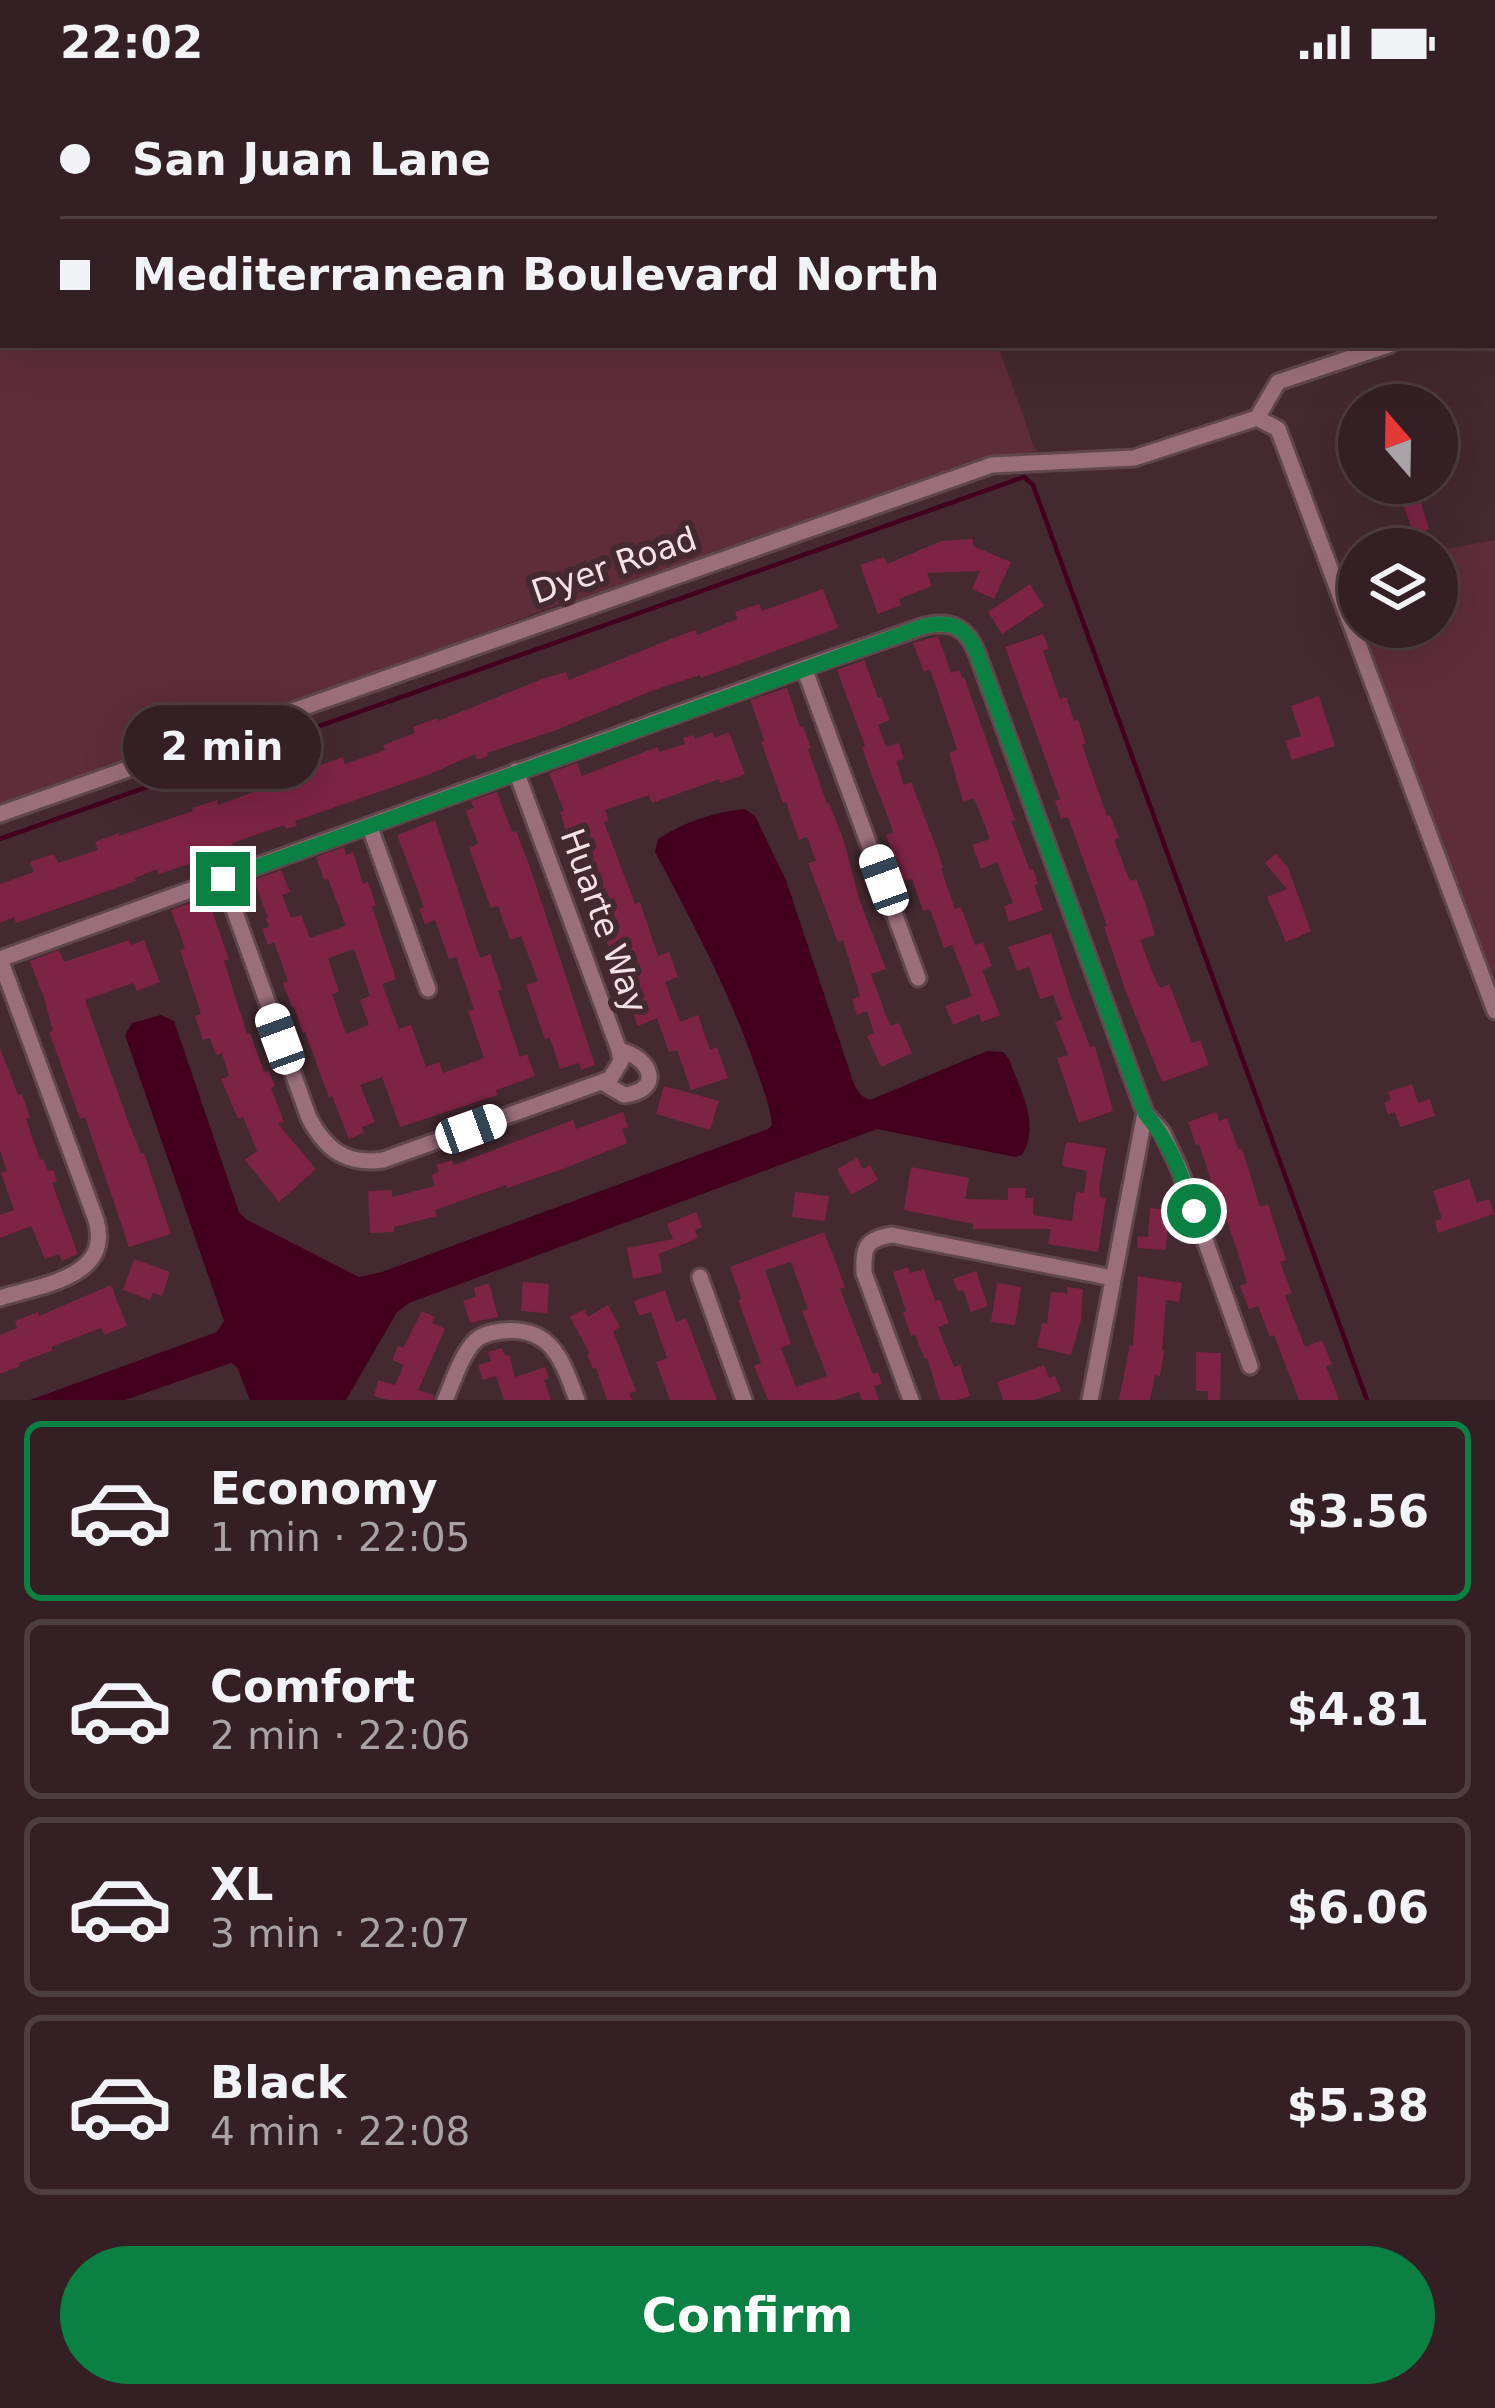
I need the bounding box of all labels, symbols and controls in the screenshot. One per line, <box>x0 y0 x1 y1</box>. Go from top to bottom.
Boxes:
text: 22:02 <box>60 16 203 69</box>
text: San Juan Lane <box>132 133 491 186</box>
text: Mediterranean Boulevard North <box>132 248 940 301</box>
north arrow <box>1338 384 1458 504</box>
map controls <box>1338 384 1458 648</box>
street label: Dyer Road <box>526 519 702 611</box>
button: layers <box>1338 528 1458 648</box>
callout: 2 min <box>124 705 322 789</box>
text: 2 min <box>161 724 283 769</box>
street label: Huarte Way <box>553 823 655 1019</box>
car <box>855 840 913 920</box>
route end <box>196 852 250 906</box>
car <box>251 999 309 1079</box>
car <box>431 1100 511 1158</box>
route start <box>1167 1184 1221 1238</box>
icon: car <box>66 1457 174 1565</box>
text: Economy <box>210 1462 438 1515</box>
text: $3.56 <box>1287 1485 1429 1538</box>
text: 1 min · 22:05 <box>210 1515 470 1560</box>
icon: car <box>66 1655 174 1763</box>
text: Comfort <box>210 1660 415 1713</box>
text: $4.81 <box>1287 1683 1429 1736</box>
text: 2 min · 22:06 <box>210 1713 470 1758</box>
icon: car <box>66 1853 174 1961</box>
text: XL <box>210 1858 273 1911</box>
text: $6.06 <box>1287 1881 1429 1934</box>
text: 3 min · 22:07 <box>210 1911 470 1956</box>
icon: car <box>66 2051 174 2159</box>
text: Black <box>210 2056 347 2109</box>
text: $5.38 <box>1287 2079 1429 2132</box>
text: 4 min · 22:08 <box>210 2109 470 2154</box>
button: Confirm <box>60 2246 1435 2384</box>

